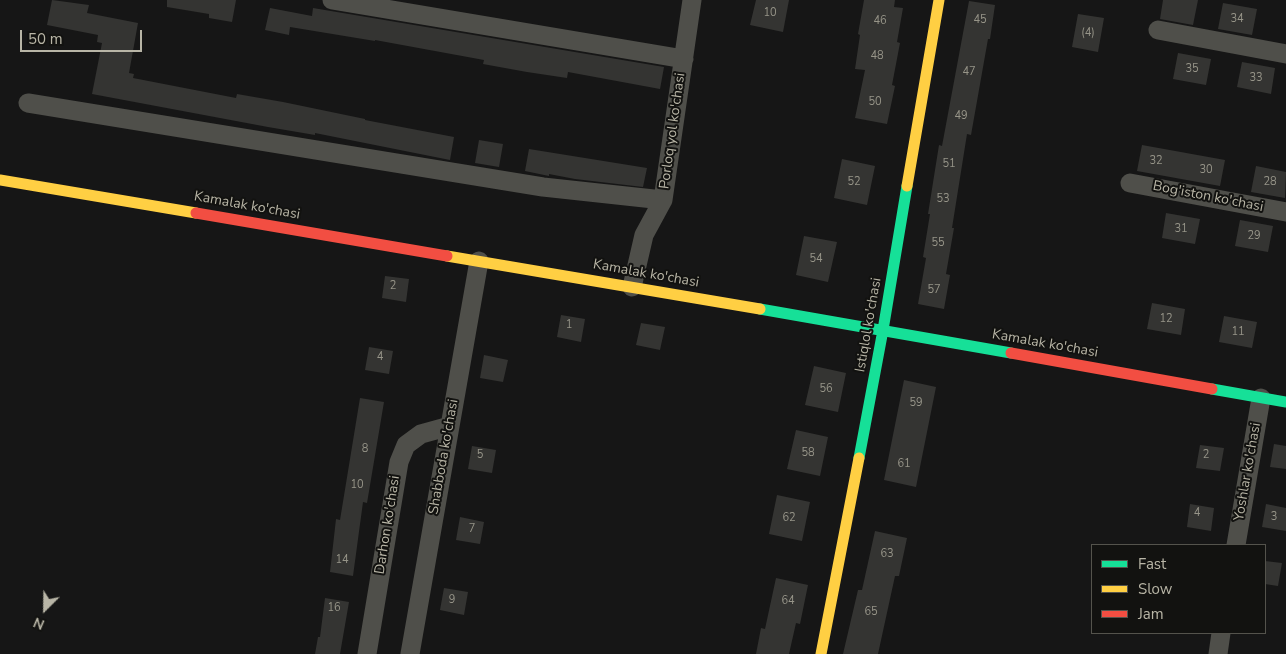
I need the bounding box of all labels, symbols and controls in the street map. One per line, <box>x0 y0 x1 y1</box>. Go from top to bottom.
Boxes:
house number: 10 <box>763 6 777 20</box>
house number: 34 <box>1230 12 1244 26</box>
house number: 45 <box>973 13 987 27</box>
house number: 46 <box>873 14 887 28</box>
scale bar <box>22 20 145 52</box>
house number: (4) <box>1081 26 1095 40</box>
text: 50 m <box>28 29 63 49</box>
house number: 48 <box>870 49 884 63</box>
house number: 35 <box>1185 62 1199 76</box>
house number: 47 <box>962 65 976 79</box>
house number: 33 <box>1249 71 1263 85</box>
street label: Porloq yol ko'chasi <box>657 72 689 190</box>
house number: 50 <box>868 95 882 109</box>
house number: 49 <box>954 109 968 123</box>
house number: 32 <box>1149 154 1163 168</box>
house number: 51 <box>942 157 956 171</box>
house number: 30 <box>1199 163 1213 177</box>
house number: 52 <box>847 175 861 189</box>
house number: 28 <box>1263 175 1277 189</box>
street label: Bog'iston ko'chasi <box>1151 178 1265 216</box>
street label: Kamalak ko'chasi <box>193 188 301 224</box>
house number: 53 <box>936 192 950 206</box>
house number: 31 <box>1174 222 1188 236</box>
house number: 29 <box>1247 229 1261 243</box>
house number: 55 <box>931 236 945 250</box>
house number: 54 <box>809 252 823 266</box>
street label: Kamalak ko'chasi <box>592 256 700 292</box>
street label: Istiqlol ko'chasi <box>852 276 886 374</box>
house number: 2 <box>390 279 396 293</box>
house number: 57 <box>927 283 941 297</box>
house number: 12 <box>1159 312 1173 326</box>
house number: 1 <box>566 318 572 332</box>
house number: 11 <box>1231 325 1245 339</box>
street label: Kamalak ko'chasi <box>991 326 1099 362</box>
house number: 4 <box>377 350 383 364</box>
house number: 56 <box>819 382 833 396</box>
house number: 59 <box>909 396 923 410</box>
street label: Shabboda ko'chasi <box>426 398 462 516</box>
street label: Yoshlar ko'chasi <box>1231 422 1265 522</box>
house number: 8 <box>362 442 368 456</box>
house number: 58 <box>801 446 815 460</box>
house number: 5 <box>477 448 483 462</box>
house number: 2 <box>1203 448 1209 462</box>
house number: 61 <box>897 457 911 471</box>
street label: Darhon ko'chasi <box>372 474 404 576</box>
house number: 10 <box>350 478 364 492</box>
house number: 4 <box>1194 506 1200 520</box>
house number: 3 <box>1271 510 1277 524</box>
house number: 62 <box>782 511 796 525</box>
house number: 7 <box>469 522 475 536</box>
legend <box>1091 544 1266 634</box>
house number: 63 <box>880 547 894 561</box>
house number: 14 <box>335 553 349 567</box>
text: Fast <box>1138 554 1166 574</box>
text: Slow <box>1138 579 1172 599</box>
north arrow <box>20 584 70 634</box>
house number: 9 <box>449 593 455 607</box>
house number: 64 <box>781 594 795 608</box>
house number: 16 <box>327 601 341 615</box>
text: Jam <box>1138 604 1164 624</box>
house number: 65 <box>864 605 878 619</box>
text: N <box>30 612 47 634</box>

